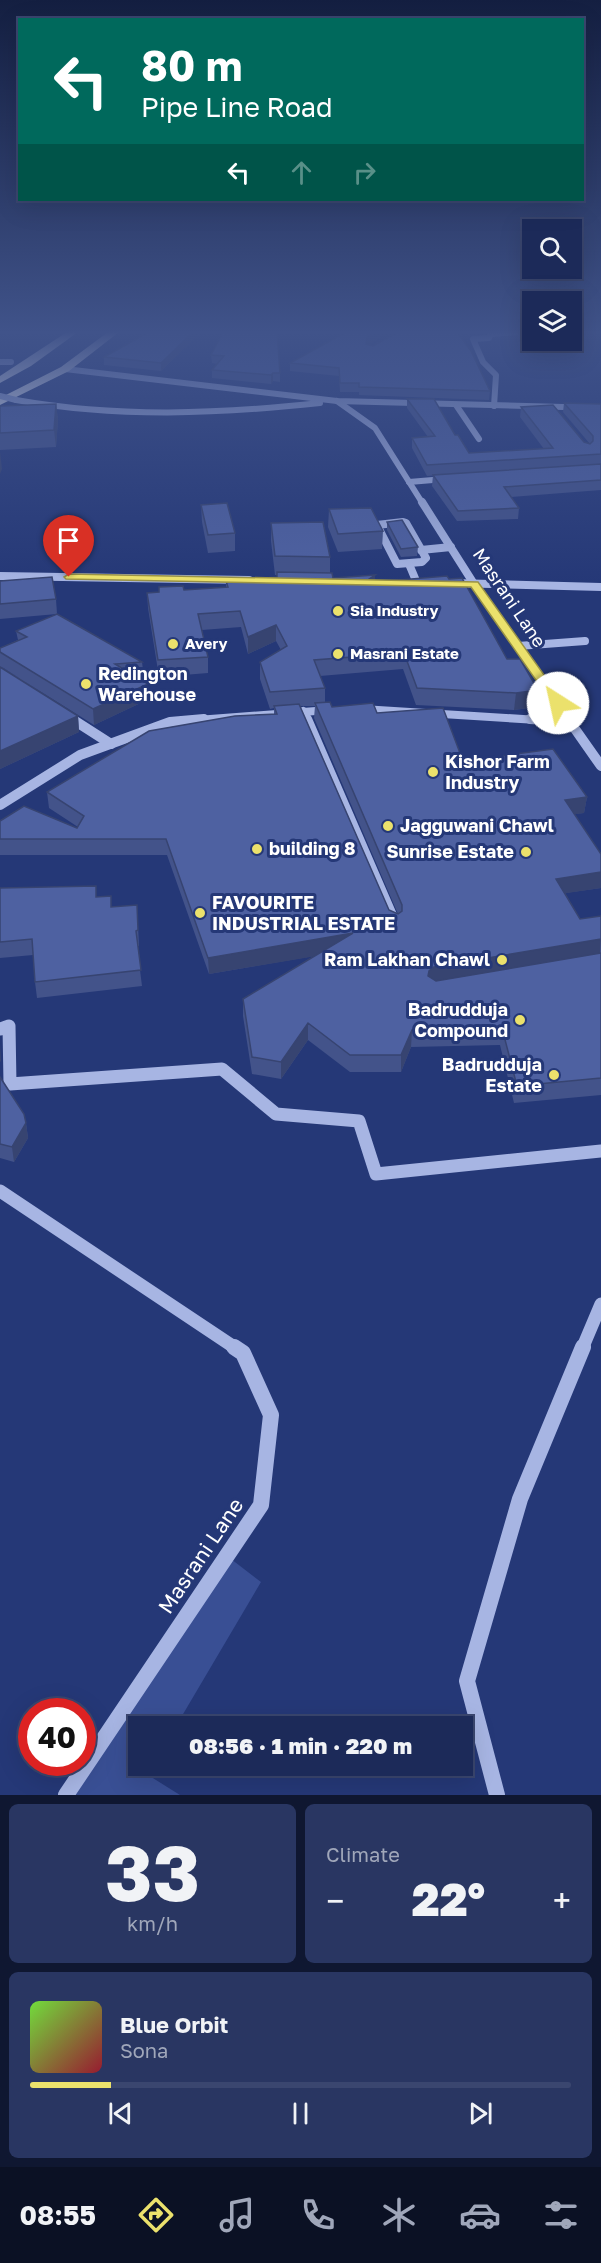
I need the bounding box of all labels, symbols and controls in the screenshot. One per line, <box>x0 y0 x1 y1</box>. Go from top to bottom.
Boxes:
text: 80 m <box>141 40 242 90</box>
icon: left <box>42 42 120 120</box>
text: Pipe Line Road <box>141 91 333 123</box>
icon: left <box>222 156 255 189</box>
icon: ahead <box>285 156 318 189</box>
icon: right <box>348 156 381 189</box>
map controls <box>522 219 582 351</box>
button: search <box>522 219 582 279</box>
button: layers <box>522 291 582 351</box>
pin <box>43 515 94 577</box>
icon: arrive <box>52 524 85 557</box>
street label: Masrani Lane <box>469 544 551 651</box>
place label: Sia Industry <box>350 601 439 619</box>
marker: Sia Industry <box>331 604 345 618</box>
place label: Avery <box>185 634 228 652</box>
marker: Avery <box>166 637 180 651</box>
place label: Masrani Estate <box>350 644 459 662</box>
marker: Masrani Estate <box>331 647 345 661</box>
place label: Redington Warehouse <box>98 662 196 705</box>
position arrow <box>526 671 590 735</box>
marker: Redington Warehouse <box>79 677 93 691</box>
place label: Kishor Farm Industry <box>445 750 550 793</box>
marker: Kishor Farm Industry <box>426 765 440 779</box>
place label: Jagguwani Chawl <box>400 814 554 836</box>
marker: Jagguwani Chawl <box>381 819 395 833</box>
place label: building 8 <box>269 837 356 859</box>
place label: Sunrise Estate <box>387 840 514 862</box>
marker: building 8 <box>250 842 264 856</box>
marker: Sunrise Estate <box>519 845 533 859</box>
place label: FAVOURITE INDUSTRIAL ESTATE <box>212 891 395 934</box>
marker: FAVOURITE INDUSTRIAL ESTATE <box>193 906 207 920</box>
place label: Ram Lakhan Chawl <box>324 948 490 970</box>
marker: Ram Lakhan Chawl <box>495 953 509 967</box>
place label: Badrudduja Compound <box>408 998 508 1041</box>
marker: Badrudduja Compound <box>513 1013 527 1027</box>
place label: Badrudduja Estate <box>442 1053 542 1096</box>
marker: Badrudduja Estate <box>547 1068 561 1082</box>
street label: Masrani Lane <box>152 1493 248 1618</box>
speed limit sign: 40 <box>18 1698 96 1776</box>
text: 08:56 · 1 min · 220 m <box>189 1732 412 1759</box>
text: 33 <box>105 1825 200 1918</box>
text: Climate <box>326 1842 400 1866</box>
text: 22° <box>412 1872 485 1926</box>
text: − <box>326 1881 344 1920</box>
text: + <box>553 1881 571 1920</box>
text: km/h <box>127 1911 178 1935</box>
text: Blue Orbit <box>120 2011 228 2038</box>
text: Sona <box>120 2038 168 2062</box>
icon: previous <box>104 2097 137 2130</box>
icon: pause <box>284 2097 317 2130</box>
icon: next <box>464 2097 497 2130</box>
icon: directions <box>135 2194 177 2236</box>
icon: music <box>216 2194 258 2236</box>
icon: phone <box>297 2194 339 2236</box>
icon: climate <box>378 2194 420 2236</box>
icon: car <box>459 2194 501 2236</box>
icon: filters <box>540 2194 582 2236</box>
text: 08:55 <box>19 2199 96 2231</box>

